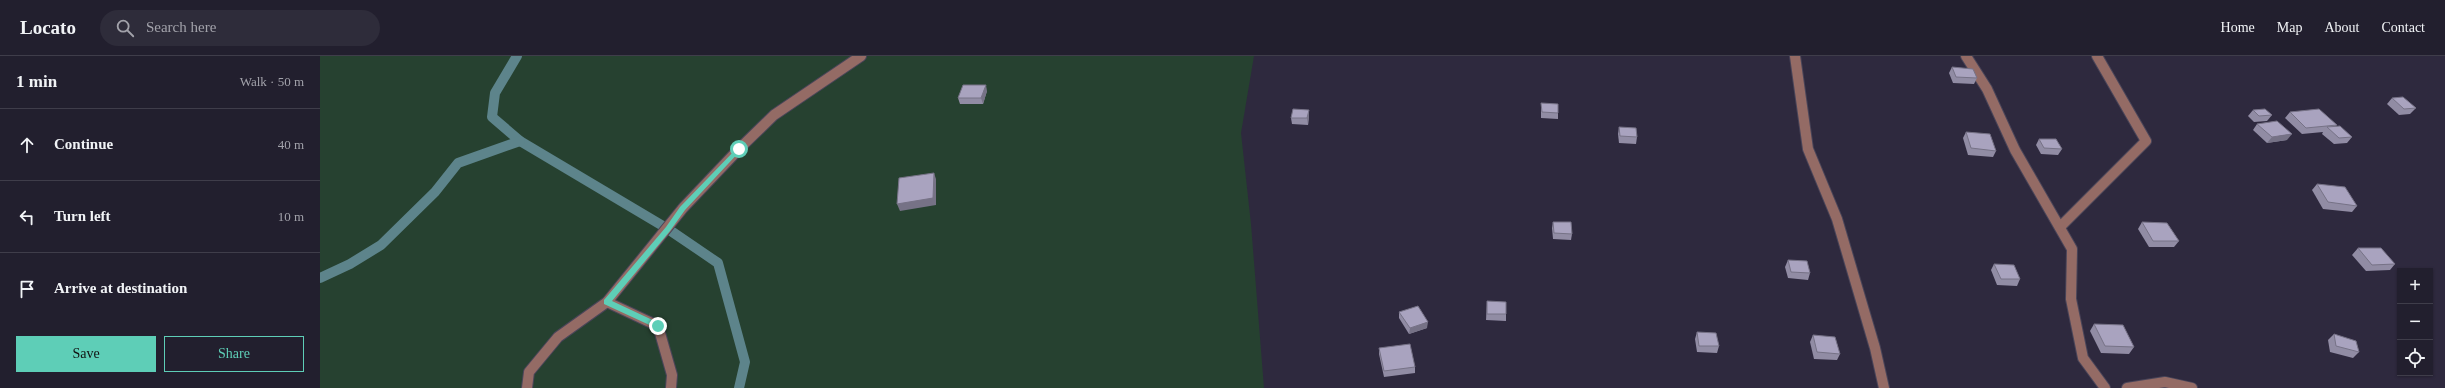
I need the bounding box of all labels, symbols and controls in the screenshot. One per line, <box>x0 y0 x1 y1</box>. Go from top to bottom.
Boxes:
search box <box>100 10 380 46</box>
text: Locato <box>20 17 76 38</box>
icon: search <box>114 17 136 39</box>
text: Search here <box>146 19 216 35</box>
text: Home <box>2221 20 2255 35</box>
text: Map <box>2277 20 2302 35</box>
text: About <box>2324 20 2359 35</box>
text: Contact <box>2381 20 2425 35</box>
text: 1 min <box>16 72 57 91</box>
text: Walk · 50 m <box>240 74 304 89</box>
icon: ahead <box>16 134 38 156</box>
text: Continue <box>54 136 113 152</box>
text: 40 m <box>278 137 304 152</box>
route start <box>730 140 748 158</box>
icon: left <box>16 206 38 228</box>
text: Turn left <box>54 208 111 224</box>
text: 10 m <box>278 209 304 224</box>
map controls <box>2397 268 2433 376</box>
button: + <box>2397 268 2433 304</box>
icon: arrive <box>16 278 38 300</box>
text: Arrive at destination <box>54 280 187 296</box>
button: − <box>2397 304 2433 340</box>
route end <box>649 317 667 335</box>
button: Save <box>16 336 156 372</box>
button: Share <box>164 336 304 372</box>
button: locate <box>2397 340 2433 376</box>

